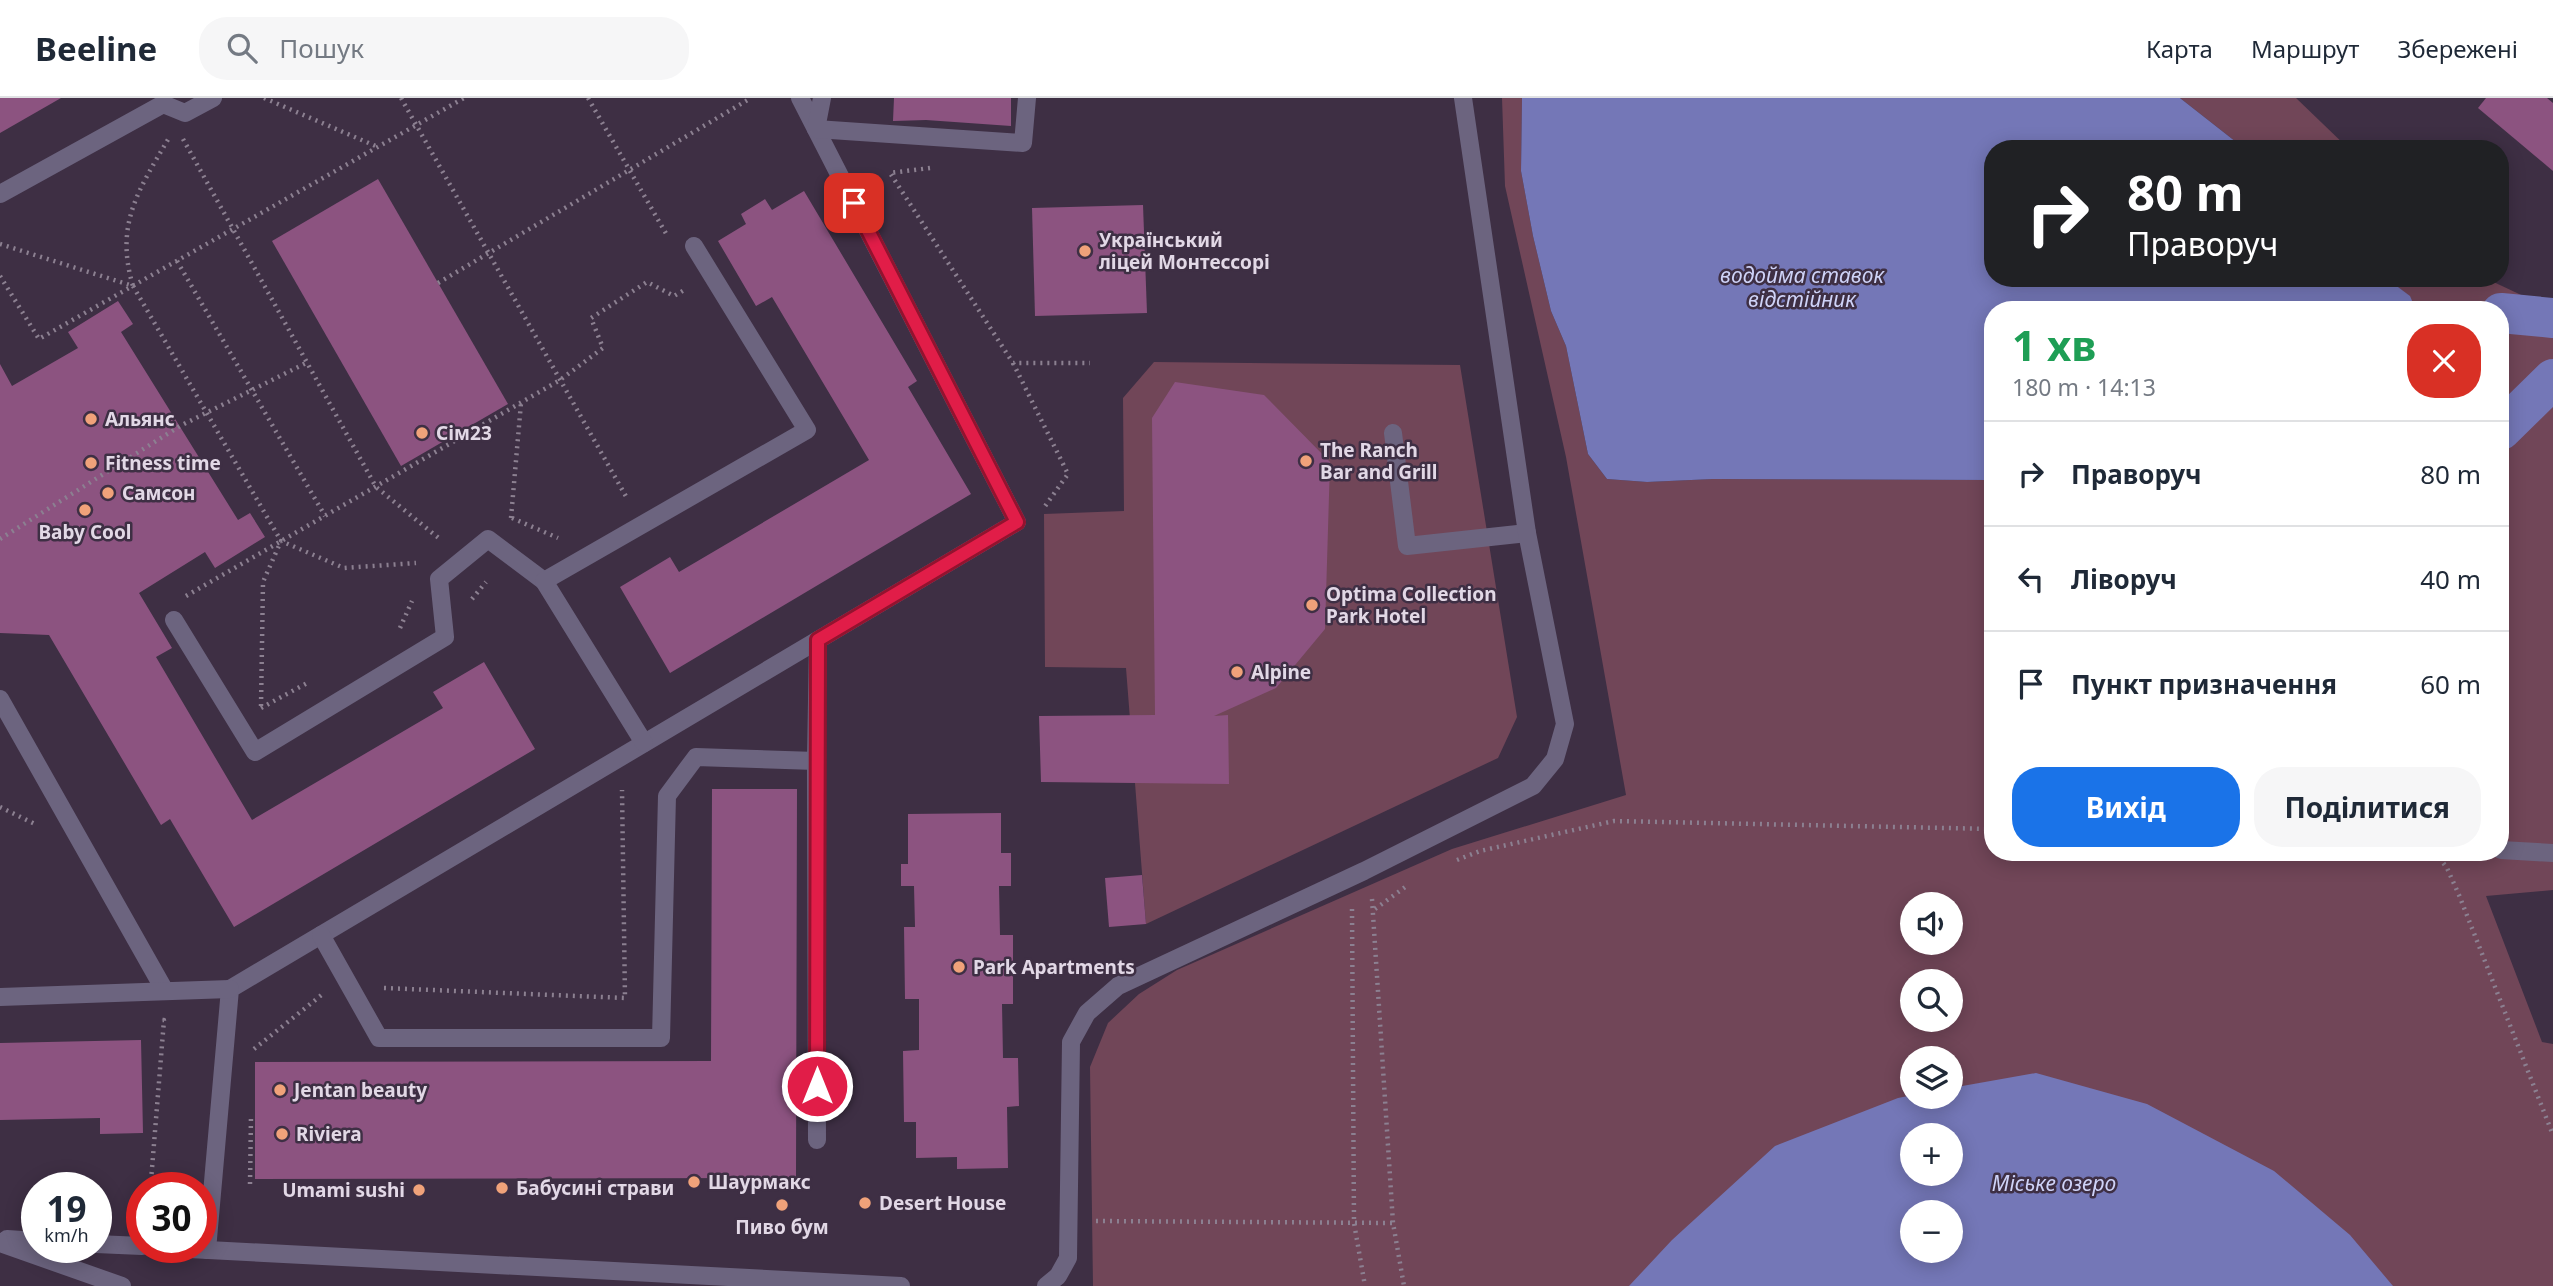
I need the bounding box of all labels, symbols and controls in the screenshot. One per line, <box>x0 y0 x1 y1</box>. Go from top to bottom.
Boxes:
search box <box>199 17 689 80</box>
text: Beeline <box>35 26 157 71</box>
icon: search <box>223 29 261 67</box>
text: Пошук <box>279 30 364 66</box>
text: Карта <box>2146 32 2213 65</box>
text: Маршрут <box>2251 32 2359 65</box>
text: Збережені <box>2397 32 2518 65</box>
text: 80 m <box>2127 159 2244 225</box>
icon: right <box>2012 168 2103 259</box>
pin <box>824 173 884 233</box>
icon: arrive <box>835 184 873 222</box>
text: Праворуч <box>2127 222 2278 265</box>
place label: Український ліцей Монтессорі <box>1099 227 1270 275</box>
marker: Український ліцей Монтессорі <box>1077 243 1093 259</box>
water label: водойма ставок відстійник <box>1720 261 1885 313</box>
text: 1 хв <box>2012 316 2096 373</box>
button: close <box>2407 324 2481 398</box>
text: 180 m · 14:13 <box>2012 371 2156 403</box>
place label: Альянс <box>105 406 175 432</box>
marker: Альянс <box>83 411 99 427</box>
place label: Сім23 <box>436 420 492 446</box>
marker: Сім23 <box>414 425 430 441</box>
place label: The Ranch Bar and Grill <box>1320 437 1437 485</box>
place label: Fitness time <box>105 450 221 476</box>
marker: The Ranch Bar and Grill <box>1298 453 1314 469</box>
marker: Fitness time <box>83 455 99 471</box>
icon: right <box>2012 455 2050 493</box>
text: Праворуч <box>2071 456 2202 492</box>
text: 80 m <box>2420 456 2481 492</box>
place label: Самсон <box>122 480 196 506</box>
marker: Самсон <box>100 485 116 501</box>
marker: Baby Cool <box>77 502 93 518</box>
place label: Baby Cool <box>38 519 132 545</box>
icon: left <box>2012 560 2050 598</box>
text: Ліворуч <box>2071 561 2177 597</box>
text: 40 m <box>2420 561 2481 597</box>
place label: Optima Collection Park Hotel <box>1326 581 1497 629</box>
marker: Optima Collection Park Hotel <box>1304 597 1320 613</box>
place label: Alpine <box>1251 659 1311 685</box>
marker: Alpine <box>1229 664 1245 680</box>
icon: arrive <box>2012 665 2050 703</box>
text: Пункт призначення <box>2071 666 2337 702</box>
text: 60 m <box>2420 666 2481 702</box>
button: Вихід <box>2012 767 2240 847</box>
button: Поділитися <box>2254 767 2481 847</box>
map controls <box>1900 892 1963 1263</box>
button: sound <box>1900 892 1963 955</box>
place label: Park Apartments <box>973 954 1135 980</box>
marker: Park Apartments <box>951 959 967 975</box>
button: search <box>1900 969 1963 1032</box>
button: layers <box>1900 1046 1963 1109</box>
position arrow <box>780 1049 854 1123</box>
place label: Jentan beauty <box>292 1077 427 1103</box>
marker: Jentan beauty <box>272 1082 288 1098</box>
place label: Riviera <box>296 1121 362 1147</box>
button: + <box>1900 1123 1963 1186</box>
marker: Riviera <box>274 1126 290 1142</box>
place label: Шаурмакс <box>708 1169 811 1195</box>
water label: Міське озеро <box>1992 1169 2116 1197</box>
speed limit sign: 30 <box>126 1172 217 1263</box>
marker: Шаурмакс <box>686 1174 702 1190</box>
place label: Бабусині страви <box>516 1175 674 1201</box>
place label: Umami sushi <box>282 1177 405 1203</box>
marker: Бабусині страви <box>494 1180 510 1196</box>
marker: Umami sushi <box>411 1182 427 1198</box>
text: 19 <box>46 1185 87 1232</box>
place label: Desert House <box>879 1190 1006 1216</box>
marker: Desert House <box>857 1195 873 1211</box>
marker: Пиво бум <box>774 1197 790 1213</box>
button: − <box>1900 1200 1963 1263</box>
place label: Пиво бум <box>735 1214 829 1240</box>
text: km/h <box>44 1223 89 1247</box>

